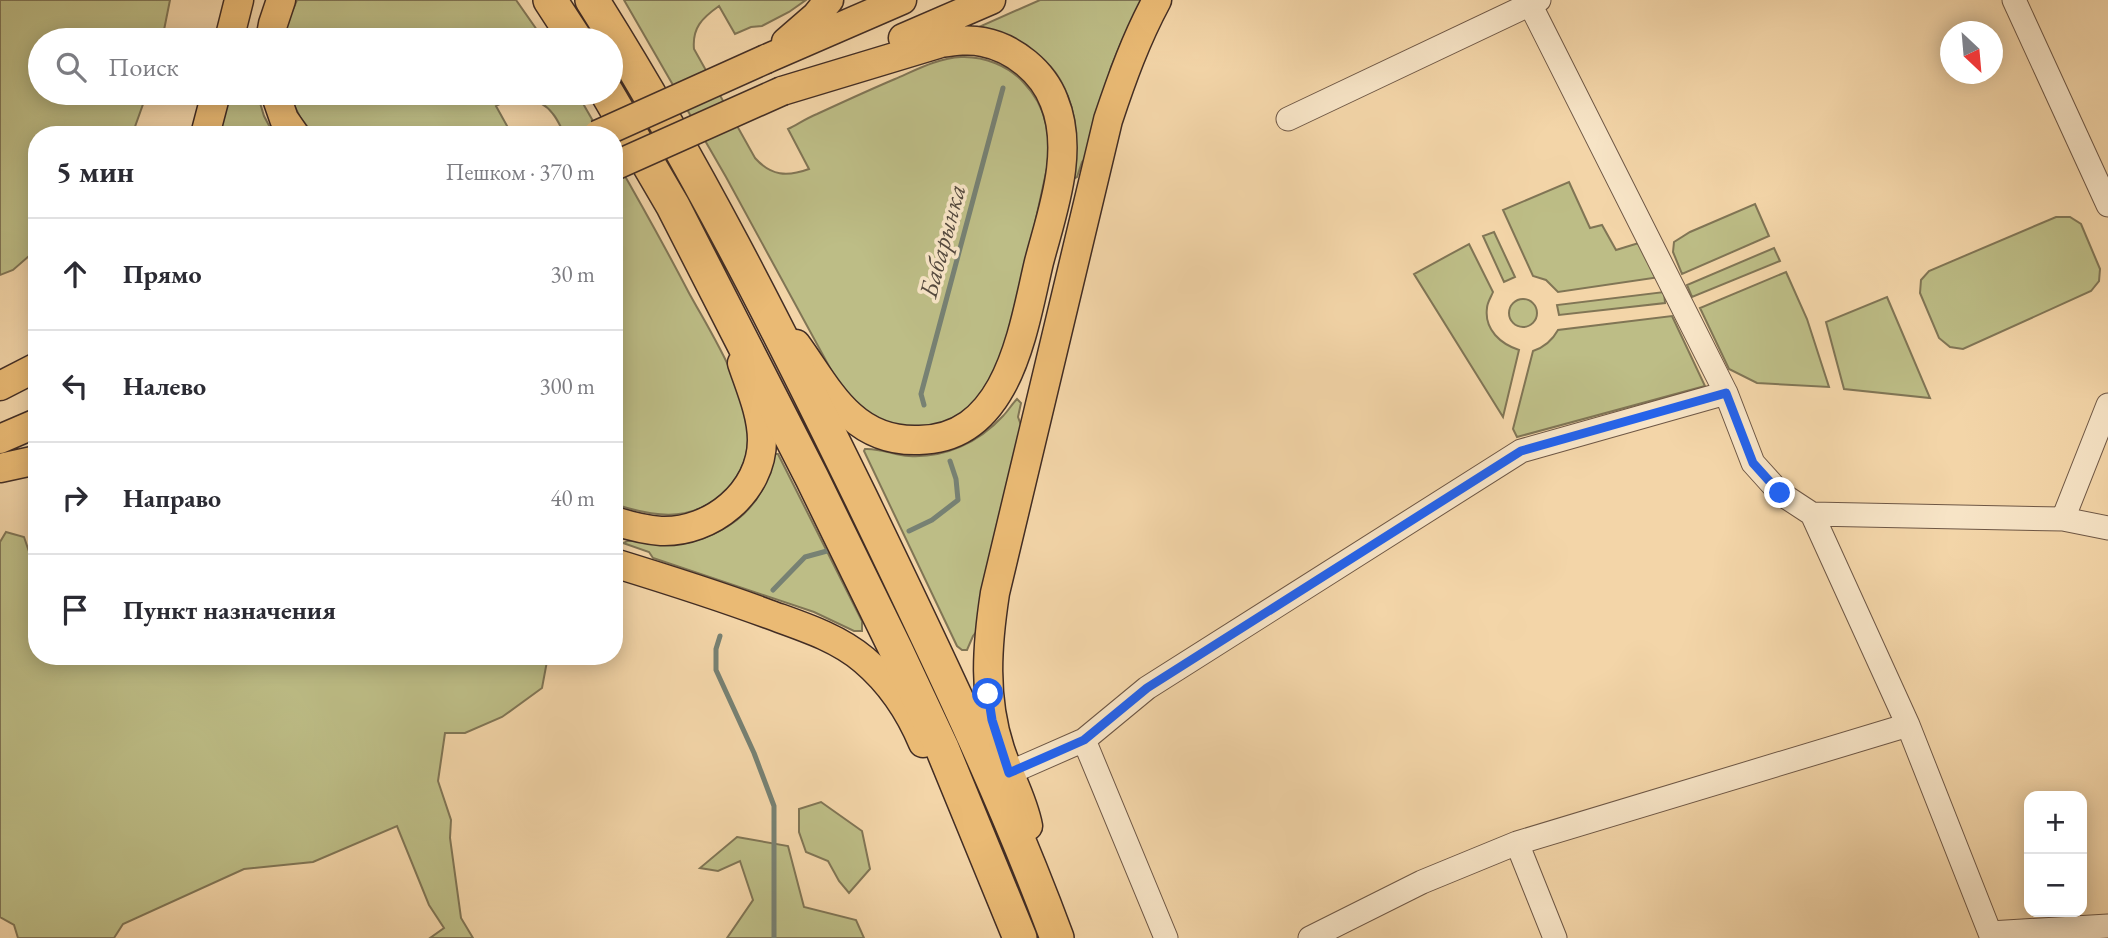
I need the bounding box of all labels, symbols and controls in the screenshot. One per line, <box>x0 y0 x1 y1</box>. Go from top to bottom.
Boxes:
north arrow <box>1940 21 2003 84</box>
search box <box>28 28 623 105</box>
icon: search <box>52 48 90 86</box>
text: Поиск <box>108 50 179 84</box>
text: 5 мин <box>56 152 134 191</box>
text: Пешком · 370 m <box>446 157 595 187</box>
water label: Бабарынка <box>910 180 973 303</box>
icon: ahead <box>56 255 94 293</box>
text: Прямо <box>123 257 202 291</box>
text: 30 m <box>550 259 595 289</box>
icon: left <box>56 367 94 405</box>
text: Налево <box>123 369 206 403</box>
text: 300 m <box>539 371 595 401</box>
route end <box>1764 477 1795 508</box>
icon: right <box>56 479 94 517</box>
text: Направо <box>123 481 221 515</box>
text: 40 m <box>550 483 595 513</box>
icon: arrive <box>56 591 94 629</box>
text: Пункт назначения <box>123 593 336 627</box>
route start <box>972 678 1003 709</box>
map controls <box>2024 791 2087 917</box>
button: + <box>2024 791 2087 854</box>
button: − <box>2024 854 2087 917</box>

